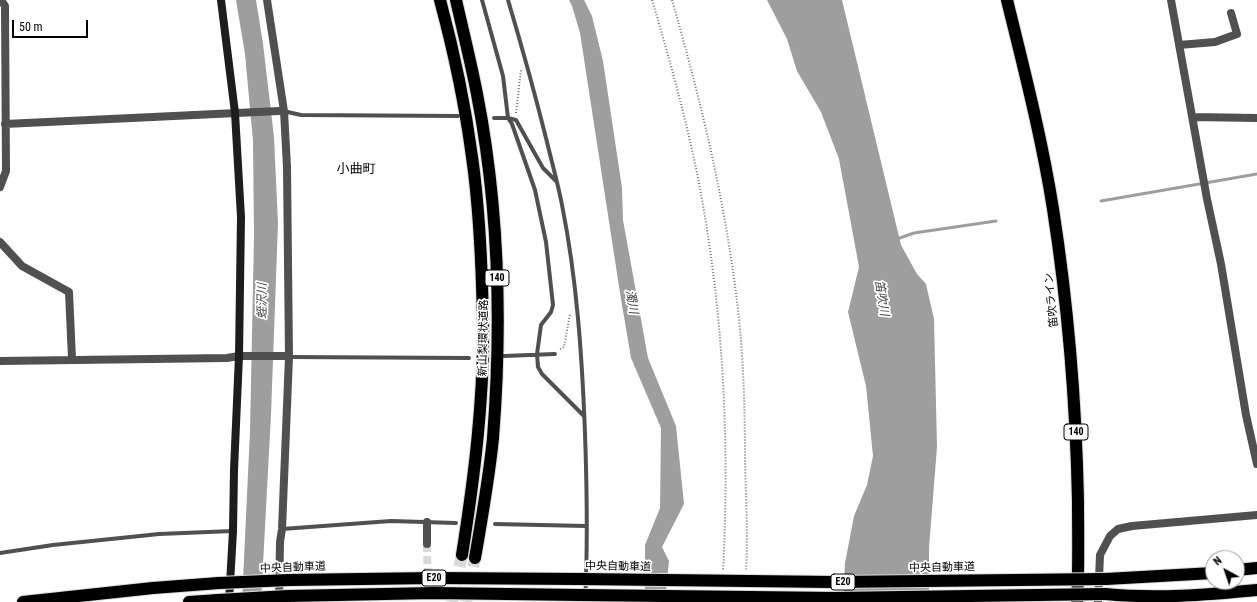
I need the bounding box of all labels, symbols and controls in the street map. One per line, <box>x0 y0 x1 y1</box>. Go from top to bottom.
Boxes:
scale bar <box>14 12 90 38</box>
text: 50 m <box>19 20 43 34</box>
district label: 小曲町 <box>337 162 375 178</box>
road number: 140 <box>485 270 509 286</box>
street label: 笛吹ライン <box>1043 272 1061 328</box>
water label: 笛吹川 <box>871 279 891 317</box>
water label: 蛭沢川 <box>256 283 270 319</box>
water label: 濁川 <box>622 289 640 315</box>
street label: 新山梨環状道路 <box>477 299 491 377</box>
road number: 140 <box>1064 424 1088 440</box>
north arrow <box>1205 550 1245 590</box>
text: N <box>1211 554 1224 568</box>
street label: 中央自動車道 <box>260 560 326 576</box>
street label: 中央自動車道 <box>585 560 651 574</box>
street label: 中央自動車道 <box>909 561 975 575</box>
road number: E20 <box>422 570 446 586</box>
road number: E20 <box>831 574 855 590</box>

